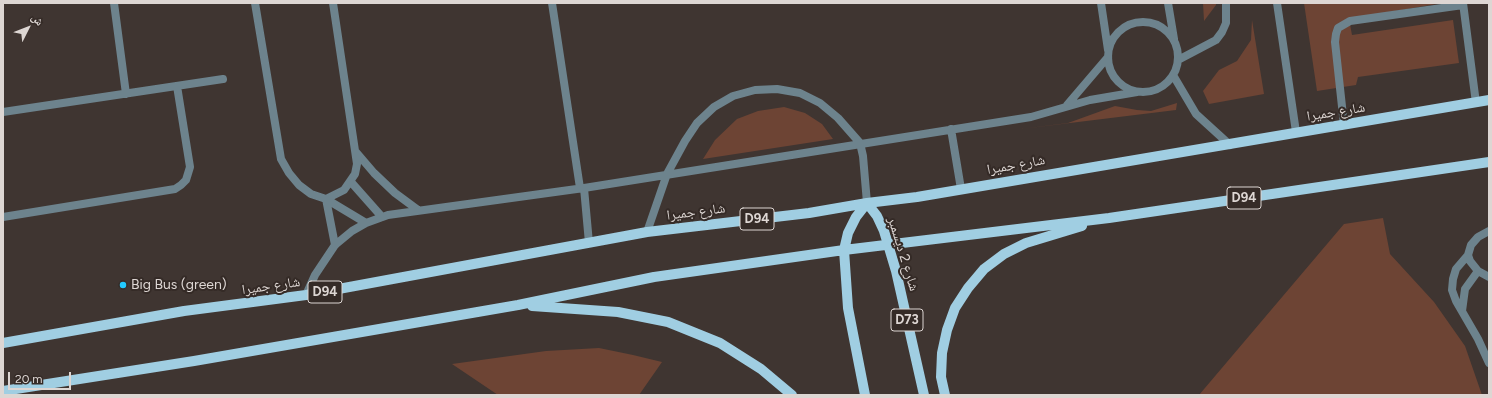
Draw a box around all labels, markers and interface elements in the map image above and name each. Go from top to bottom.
north arrow [8,8,48,48]
text: ش [29,11,46,28]
street label: شارع جميرا [1306,99,1366,125]
street label: شارع جميرا [986,152,1046,178]
road number: D94 [1227,187,1261,209]
street label: شارع جميرا [666,200,726,224]
road number: D94 [740,208,774,230]
street label: شارع 2 ديسمبر [884,215,922,293]
street label: شارع جميرا [241,274,301,298]
place label: Big Bus (green) [131,277,227,293]
marker: Big Bus (green) [118,280,128,290]
road number: D94 [308,281,342,303]
road number: D73 [891,309,923,331]
scale bar [10,364,73,390]
text: 20 m [15,372,43,386]

